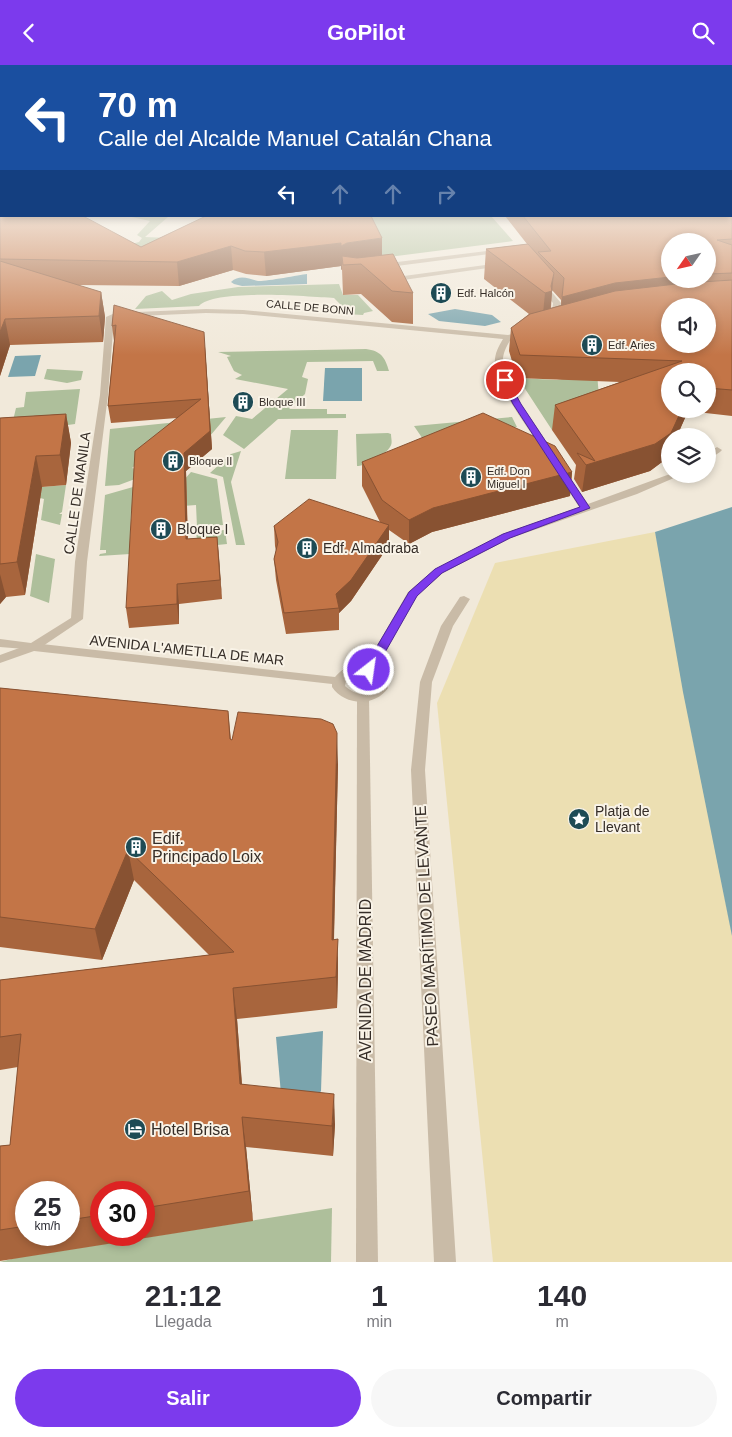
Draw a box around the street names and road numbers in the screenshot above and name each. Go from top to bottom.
street label: CALLE DE BONN [266,297,354,317]
street label: CALLE DE MANILA [60,430,94,555]
street label: AVENIDA L'AMETLLA DE MAR [89,632,285,668]
street label: PASEO MARÍTIMO DE LEVANTE [411,805,441,1047]
street label: AVENIDA DE MADRID [357,899,374,1061]

